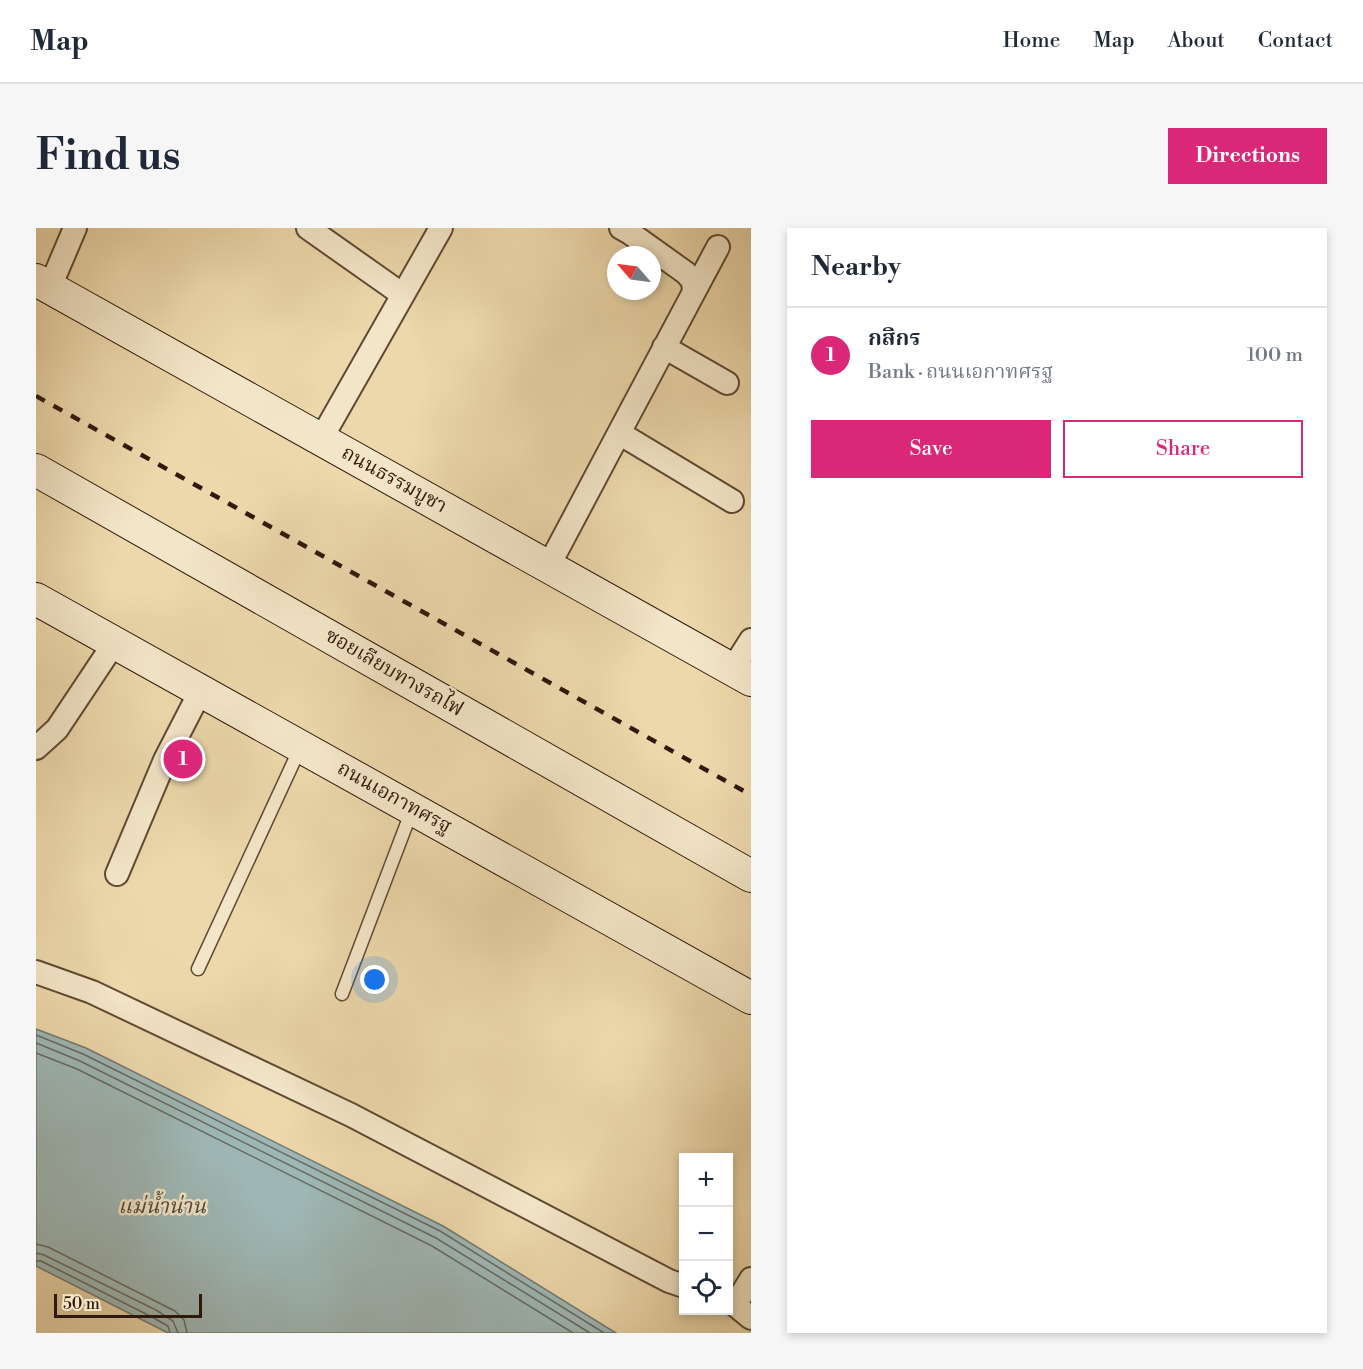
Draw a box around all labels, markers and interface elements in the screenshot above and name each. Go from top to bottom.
text: Map [30,24,89,59]
text: Home [1003,28,1060,54]
text: Map [1093,28,1135,54]
text: About [1168,28,1225,54]
text: Contact [1258,28,1333,54]
button: Directions [1168,128,1327,184]
text: Find us [36,130,180,183]
north arrow [607,246,661,300]
text: Nearby [811,251,901,283]
text: กสิกร [868,325,920,352]
text: 1 [826,343,835,368]
text: 100 m [1247,343,1303,368]
text: Bank · ถนนเอกาทศรฐ [868,360,1053,385]
button: Save [811,420,1051,478]
button: Share [1063,420,1303,478]
street label: ถนนธรรมบูชา [337,441,451,519]
street label: ซอยเลียบทางรถไฟ [321,622,468,723]
pin: 1 [164,736,202,782]
street label: ถนนเอกาทศรฐ [333,756,456,840]
your location [360,965,389,994]
map controls [679,1153,733,1315]
button: + [679,1153,733,1207]
water label: แม่น้ำน่าน [118,1190,206,1220]
button: − [679,1207,733,1261]
button: locate [679,1261,733,1315]
scale bar [54,1291,202,1318]
text: 50 m [63,1294,100,1314]

